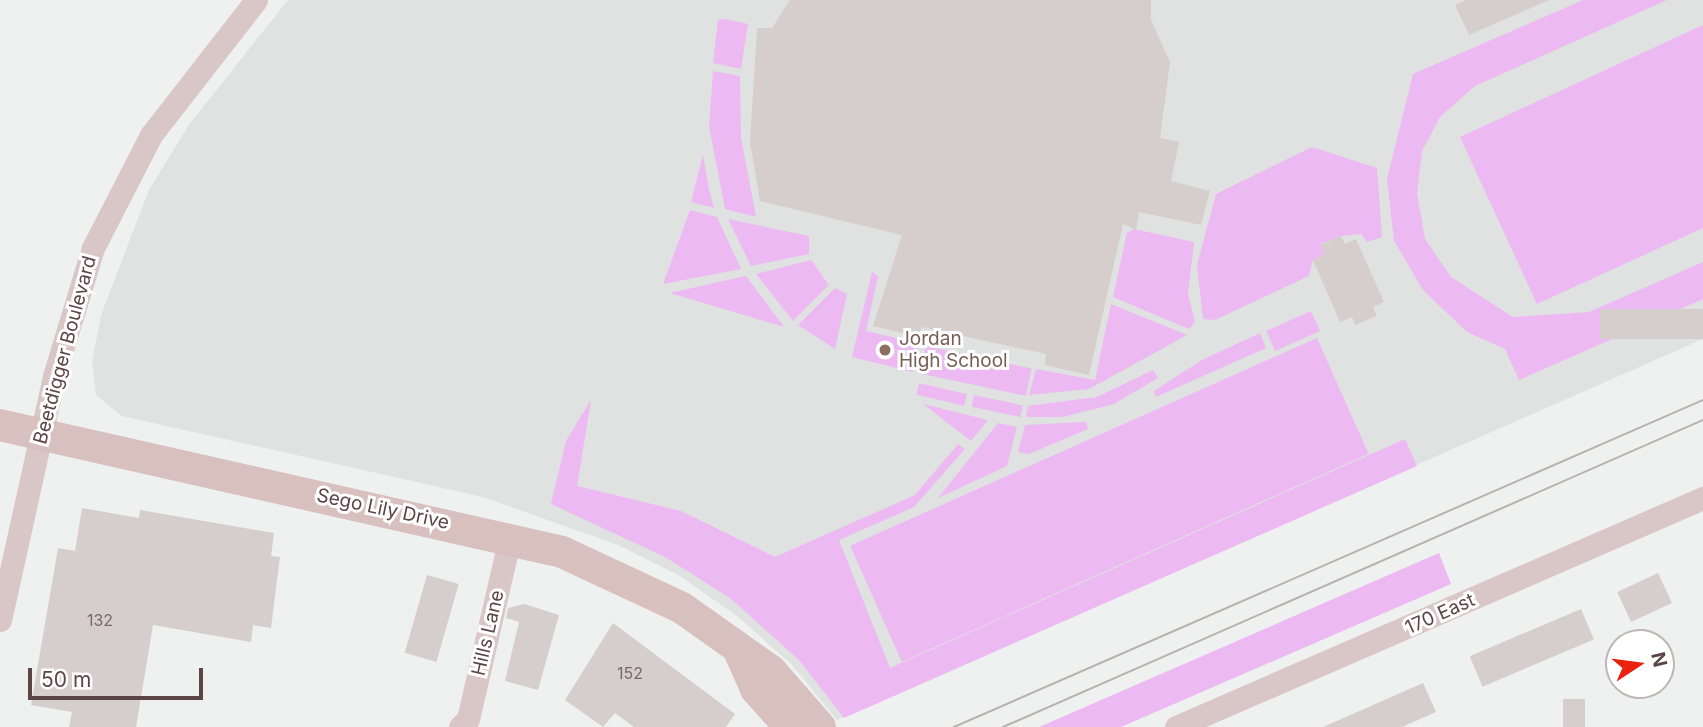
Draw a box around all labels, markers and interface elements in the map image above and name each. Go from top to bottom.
street label: Beetdigger Boulevard [29,253,101,447]
place label: Jordan High School [899,328,1008,372]
marker: Jordan High School [877,342,893,358]
street label: Sego Lily Drive [315,484,451,534]
street label: Hills Lane [467,588,509,678]
street label: 170 East [1402,589,1478,639]
house number: 132 [87,610,113,630]
north arrow [1605,629,1675,699]
text: N [1646,650,1672,669]
scale bar [32,654,206,698]
house number: 152 [617,663,643,683]
text: 50 m [41,667,91,692]

